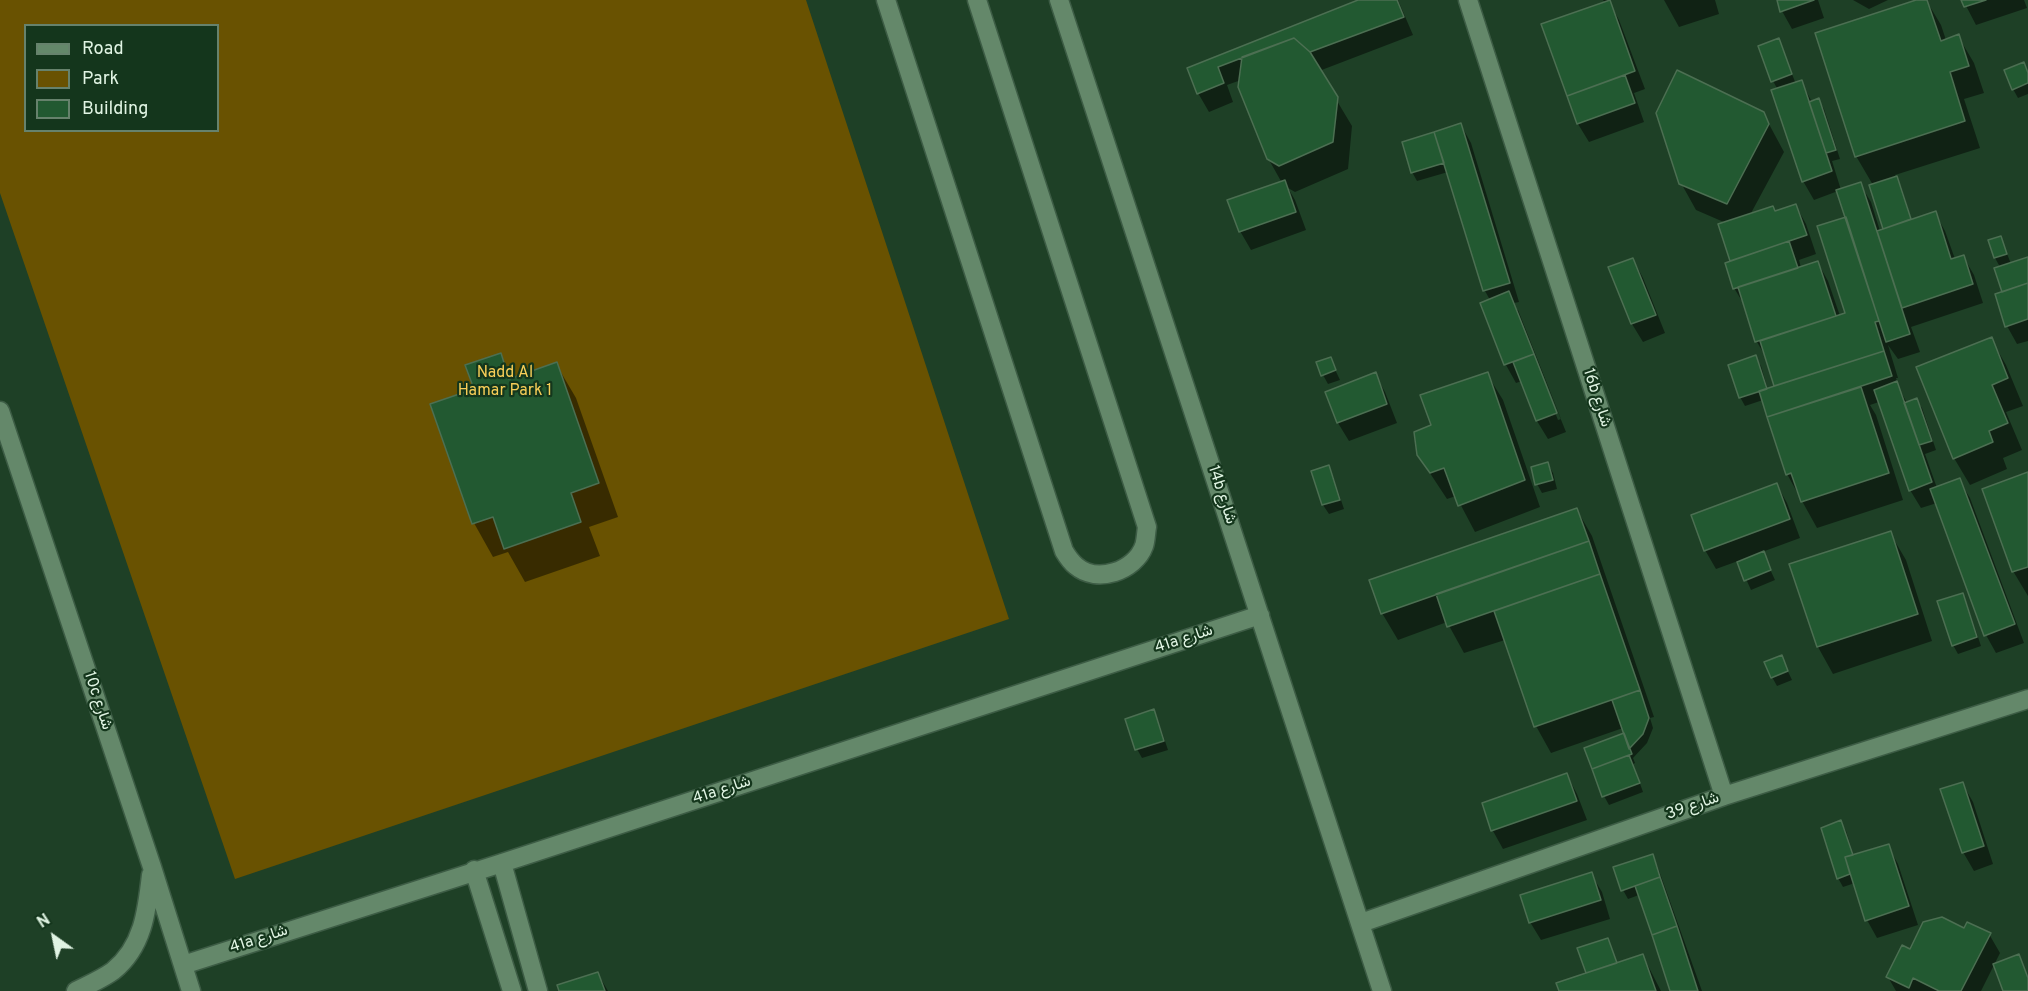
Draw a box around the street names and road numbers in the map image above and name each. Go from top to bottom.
street label: 16b شارع [1578,366,1614,430]
street label: 14b شارع [1203,463,1239,527]
street label: 41a شارع [1153,622,1215,658]
street label: 10c شارع [79,669,115,733]
street label: 41a شارع [691,773,753,809]
street label: شارع 39 [1664,789,1722,825]
street label: 41a شارع [228,922,290,958]

